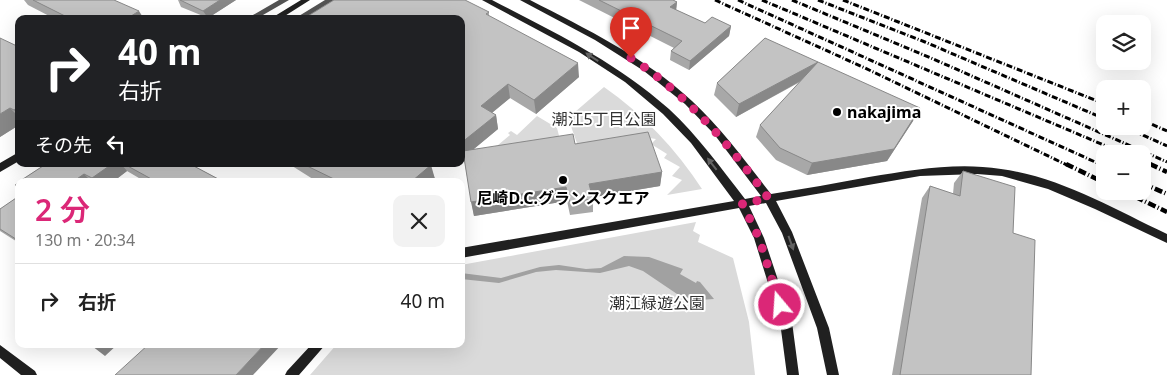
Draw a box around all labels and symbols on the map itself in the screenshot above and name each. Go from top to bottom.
pin [610,7,652,58]
one-way arrow [585,52,599,62]
place label: nakajima [847,101,921,123]
marker: nakajima [831,106,843,118]
park label: 潮江5丁目公園 [551,108,657,130]
one-way arrow [707,157,717,171]
marker: 尼崎D.C.グランスクエア [557,174,569,186]
place label: 尼崎D.C.グランスクエア [476,187,650,209]
one-way arrow [787,236,795,251]
position arrow [753,278,805,330]
park label: 潮江緑遊公園 [609,292,705,314]

